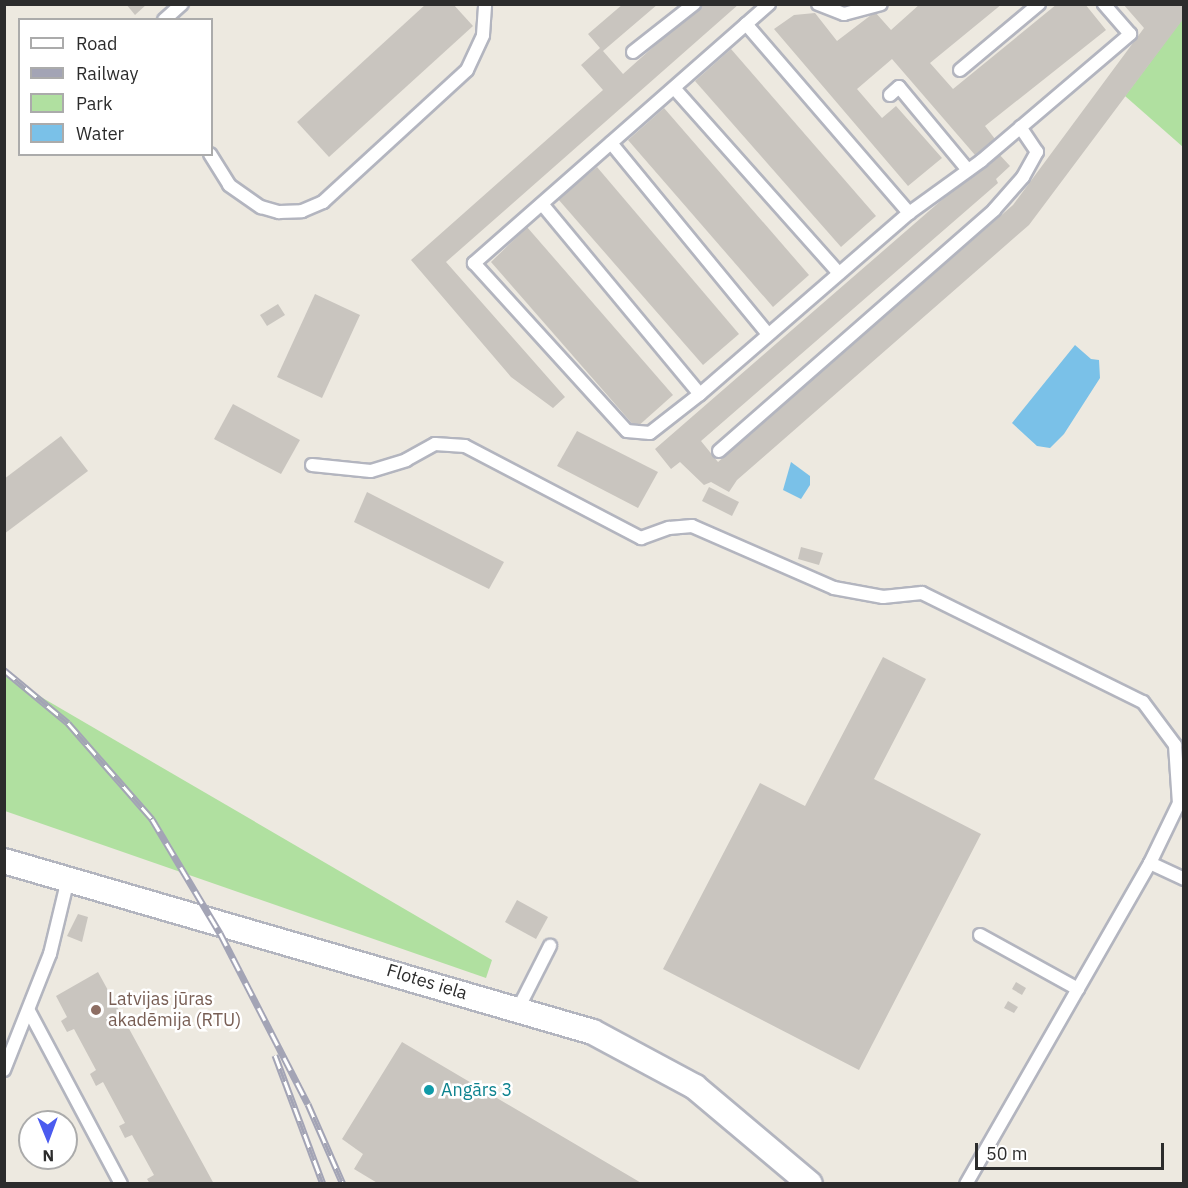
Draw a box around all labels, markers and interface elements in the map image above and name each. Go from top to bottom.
legend [18,18,213,156]
text: Road [76,32,117,55]
text: Railway [76,62,138,85]
text: Park [76,92,112,115]
text: Water [76,122,124,145]
street label: Flotes iela [384,960,470,1004]
place label: Latvijas jūras akadēmija (RTU) [108,989,241,1032]
marker: Latvijas jūras akadēmija (RTU) [89,1003,103,1017]
place label: Angārs 3 [441,1079,512,1101]
marker: Angārs 3 [422,1083,436,1097]
north arrow [18,1110,78,1170]
scale bar [978,1131,1167,1169]
text: 50 m [986,1142,1028,1165]
text: N [42,1146,54,1166]

